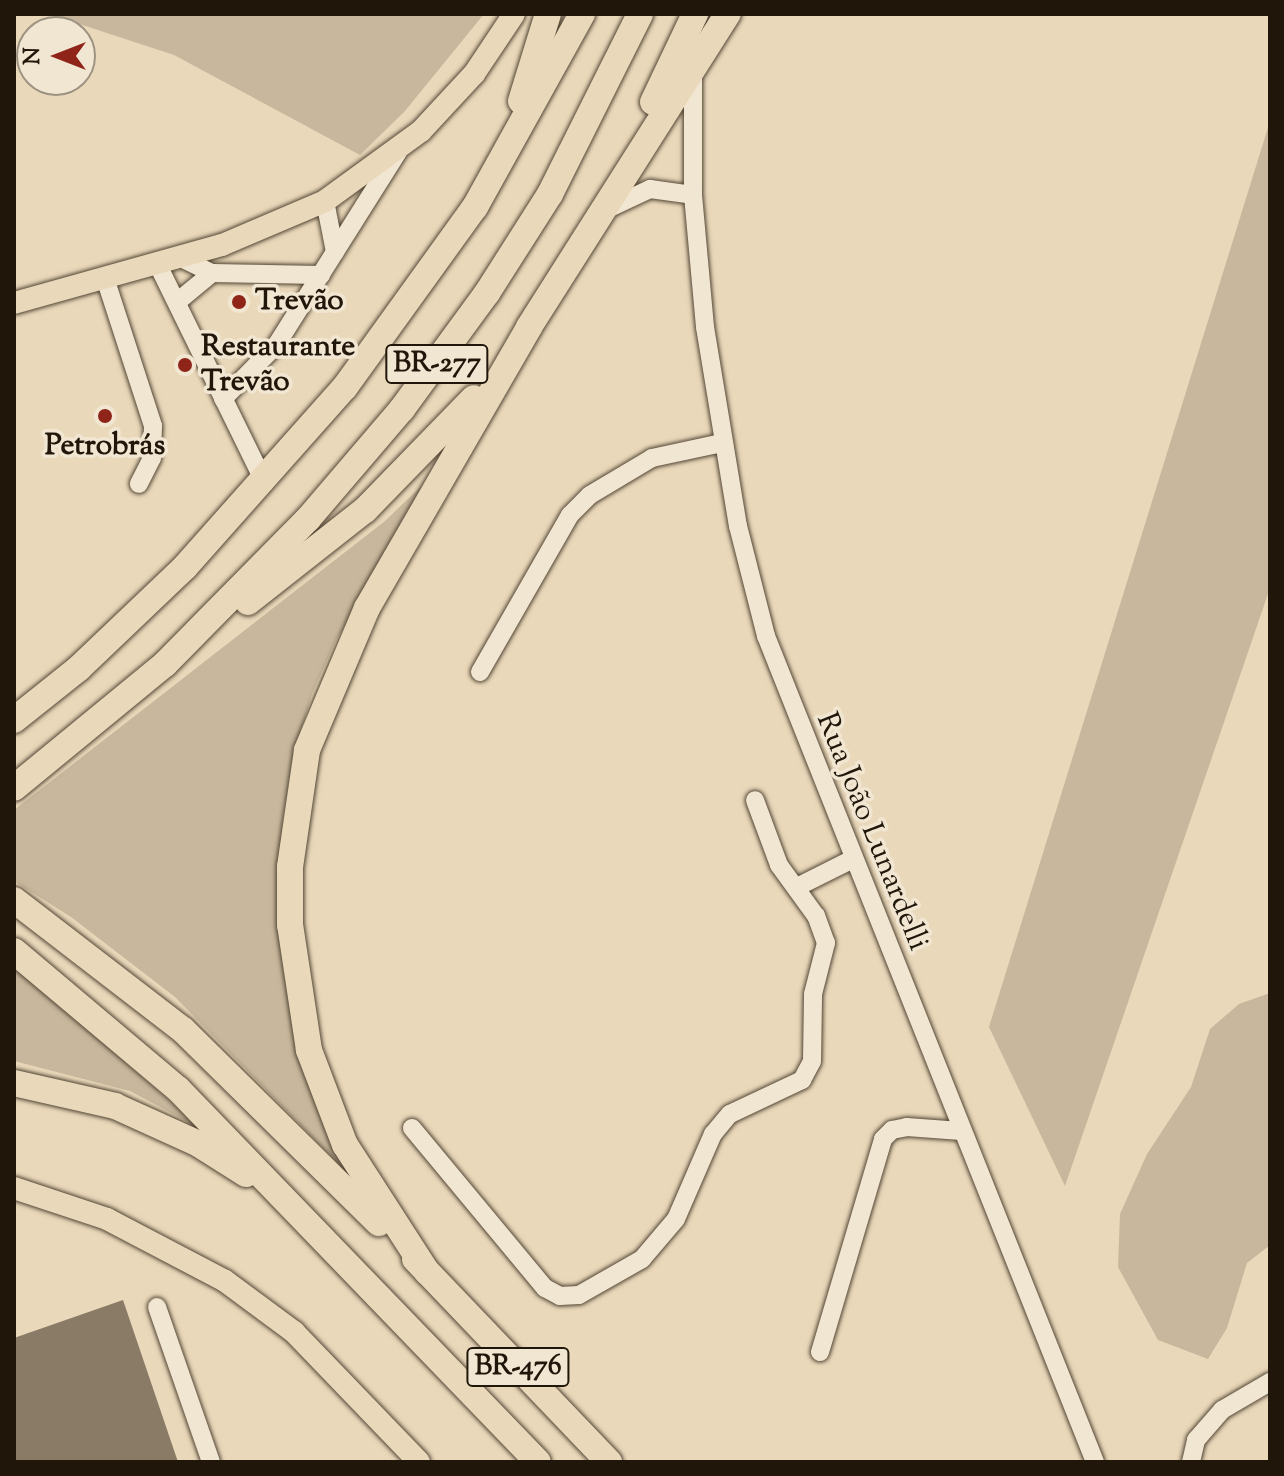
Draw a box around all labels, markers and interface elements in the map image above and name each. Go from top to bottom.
north arrow [16,16,96,96]
text: N [18,47,50,65]
place label: Trevão [255,284,344,320]
marker: Trevão [230,293,248,311]
place label: Restaurante Trevão [201,330,355,400]
road number: BR-277 [385,340,489,388]
marker: Restaurante Trevão [176,356,194,374]
marker: Petrobrás [96,407,114,425]
place label: Petrobrás [45,429,165,465]
street label: Rua João Lunardelli [807,708,935,956]
road number: BR-476 [466,1343,570,1391]

